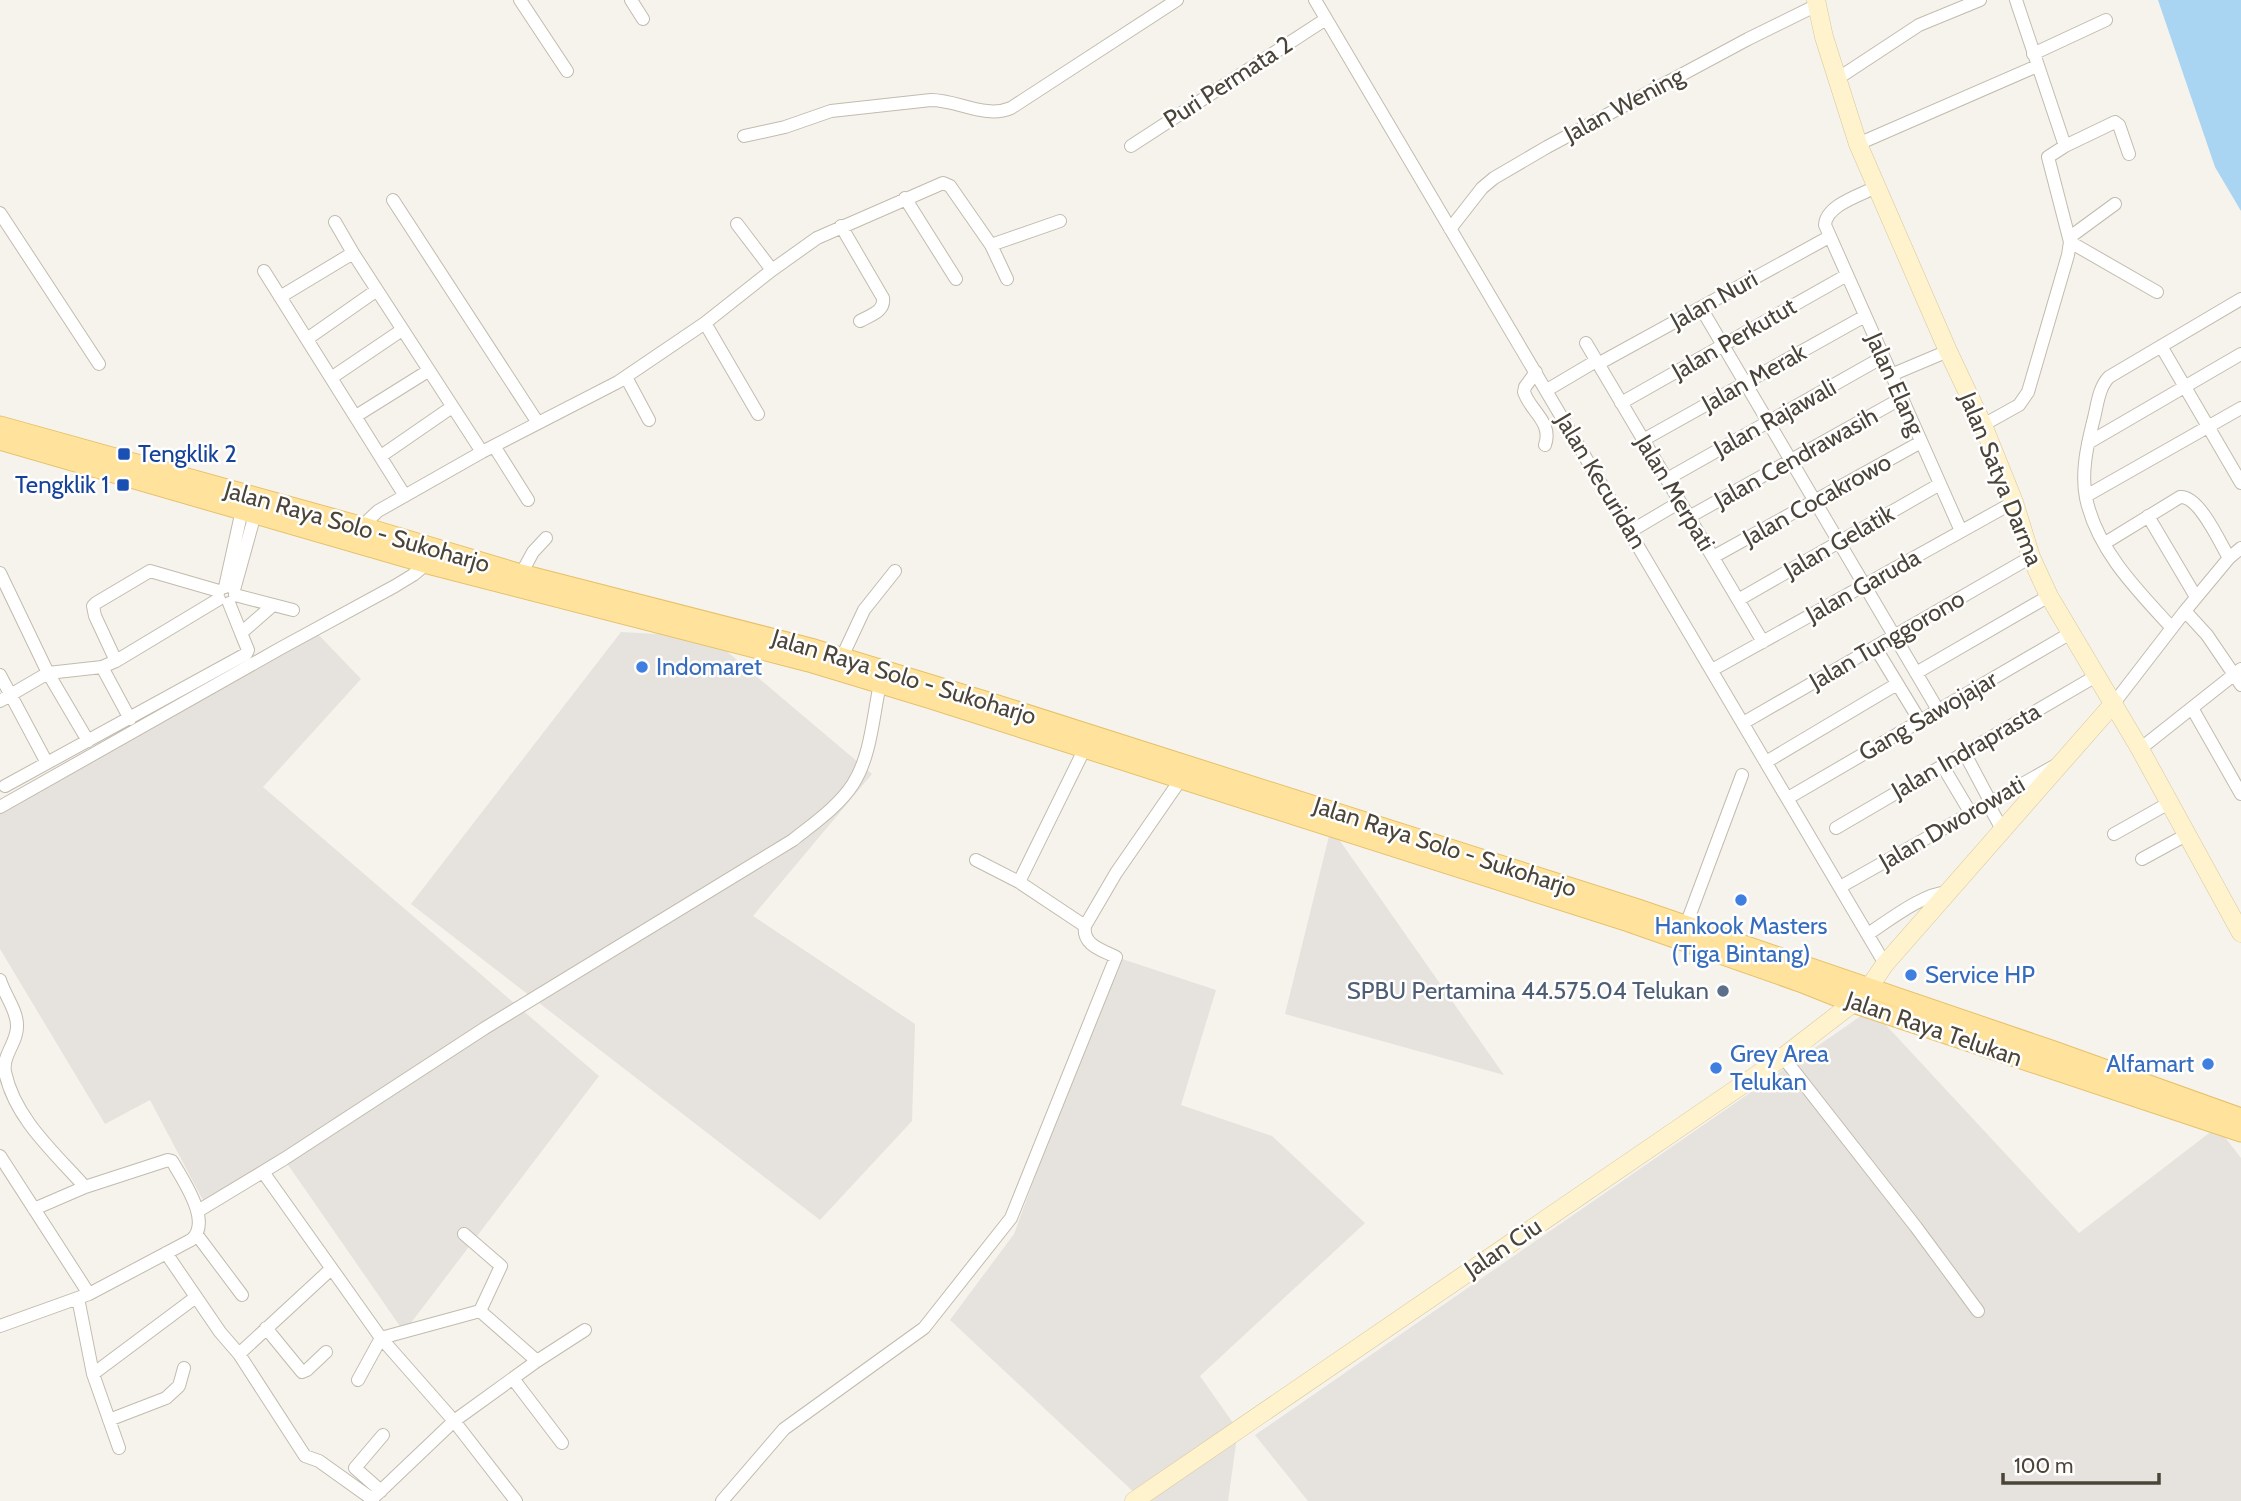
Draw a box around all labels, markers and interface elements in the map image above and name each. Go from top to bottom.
street label: Puri Permata 2 [1158,29,1297,134]
street label: Jalan Wening [1558,60,1689,149]
street label: Jalan Nuri [1664,264,1762,336]
street label: Jalan Perkutut [1666,291,1801,386]
street label: Jalan Elang [1860,327,1931,441]
street label: Jalan Merak [1696,337,1811,419]
street label: Jalan Rajawali [1708,372,1841,463]
street label: Jalan Satya Darma [1953,387,2050,570]
street label: Jalan Cendrawasih [1708,401,1883,515]
street label: Jalan Kecuridan [1549,407,1653,554]
street label: Jalan Merpati [1629,429,1721,556]
place label: Tengklik 2 [138,439,237,468]
marker: Tengklik 2 [116,446,132,462]
street label: Jalan Cocakrowo [1737,447,1896,553]
place label: Tengklik 1 [15,470,109,499]
street label: Jalan Raya Solo - Sukoharjo [220,474,493,578]
marker: Tengklik 1 [115,477,131,493]
street label: Jalan Gelatik [1778,498,1899,585]
street label: Jalan Garuda [1800,542,1925,629]
street label: Jalan Tunggorono [1803,583,1969,696]
street label: Jalan Raya Solo - Sukoharjo [768,622,1040,731]
place label: Indomaret [656,652,762,681]
marker: Indomaret [634,659,650,675]
street label: Gang Sawojajar [1853,664,2002,767]
street label: Jalan Indraprasta [1885,696,2046,805]
street label: Jalan Dworowati [1873,769,2030,876]
street label: Jalan Raya Solo - Sukoharjo [1309,790,1580,903]
marker: Hankook Masters (Tiga Bintang) [1733,892,1749,908]
place label: Hankook Masters (Tiga Bintang) [1654,911,1828,968]
place label: Service HP [1925,960,2035,989]
marker: Service HP [1903,967,1919,983]
place label: SPBU Pertamina 44.575.04 Telukan [1347,976,1709,1005]
marker: SPBU Pertamina 44.575.04 Telukan [1715,983,1731,999]
street label: Jalan Raya Telukan [1841,984,2026,1072]
place label: Grey Area Telukan [1730,1039,1829,1096]
place label: Alfamart [2106,1049,2194,1078]
marker: Alfamart [2200,1056,2216,1072]
marker: Grey Area Telukan [1708,1060,1724,1076]
street label: Jalan Ciu [1458,1211,1547,1284]
scale bar [2003,1442,2159,1486]
text: 100 m [2014,1453,2073,1478]

